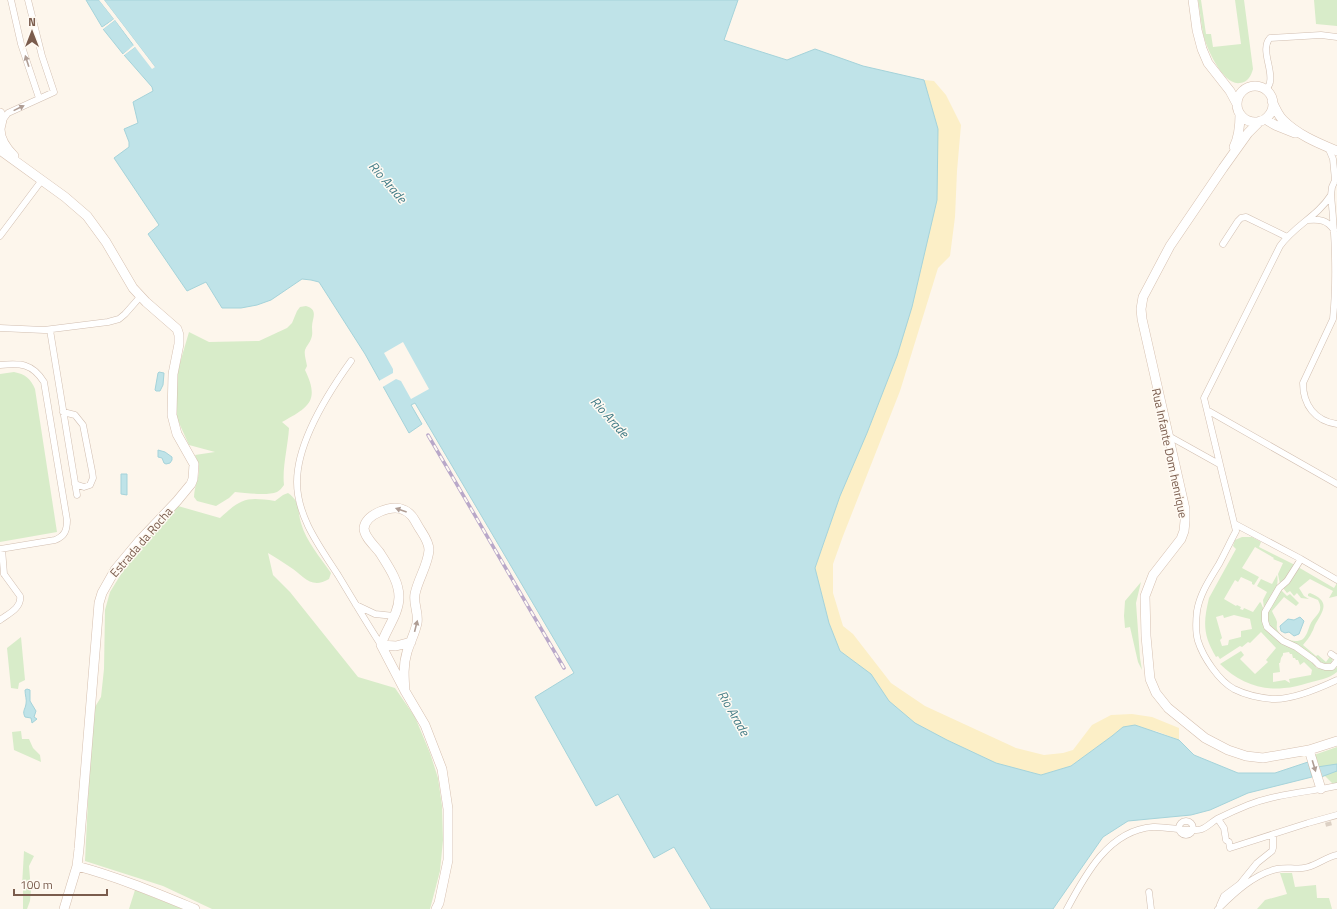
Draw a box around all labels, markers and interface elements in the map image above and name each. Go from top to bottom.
north arrow [12,12,52,52]
text: N [28,14,36,30]
one-way arrow [24,54,30,66]
one-way arrow [13,105,25,111]
water label: Rio Arade [364,157,412,208]
street label: Rua Infante Dom henrique [1147,386,1193,520]
water label: Rio Arade [586,392,635,443]
street label: Estrada da Rocha [105,503,177,581]
one-way arrow [395,507,407,513]
one-way arrow [413,620,419,632]
water label: Rio Arade [713,687,756,740]
one-way arrow [1311,760,1317,772]
scale bar [14,871,107,897]
text: 100 m [20,875,53,894]

